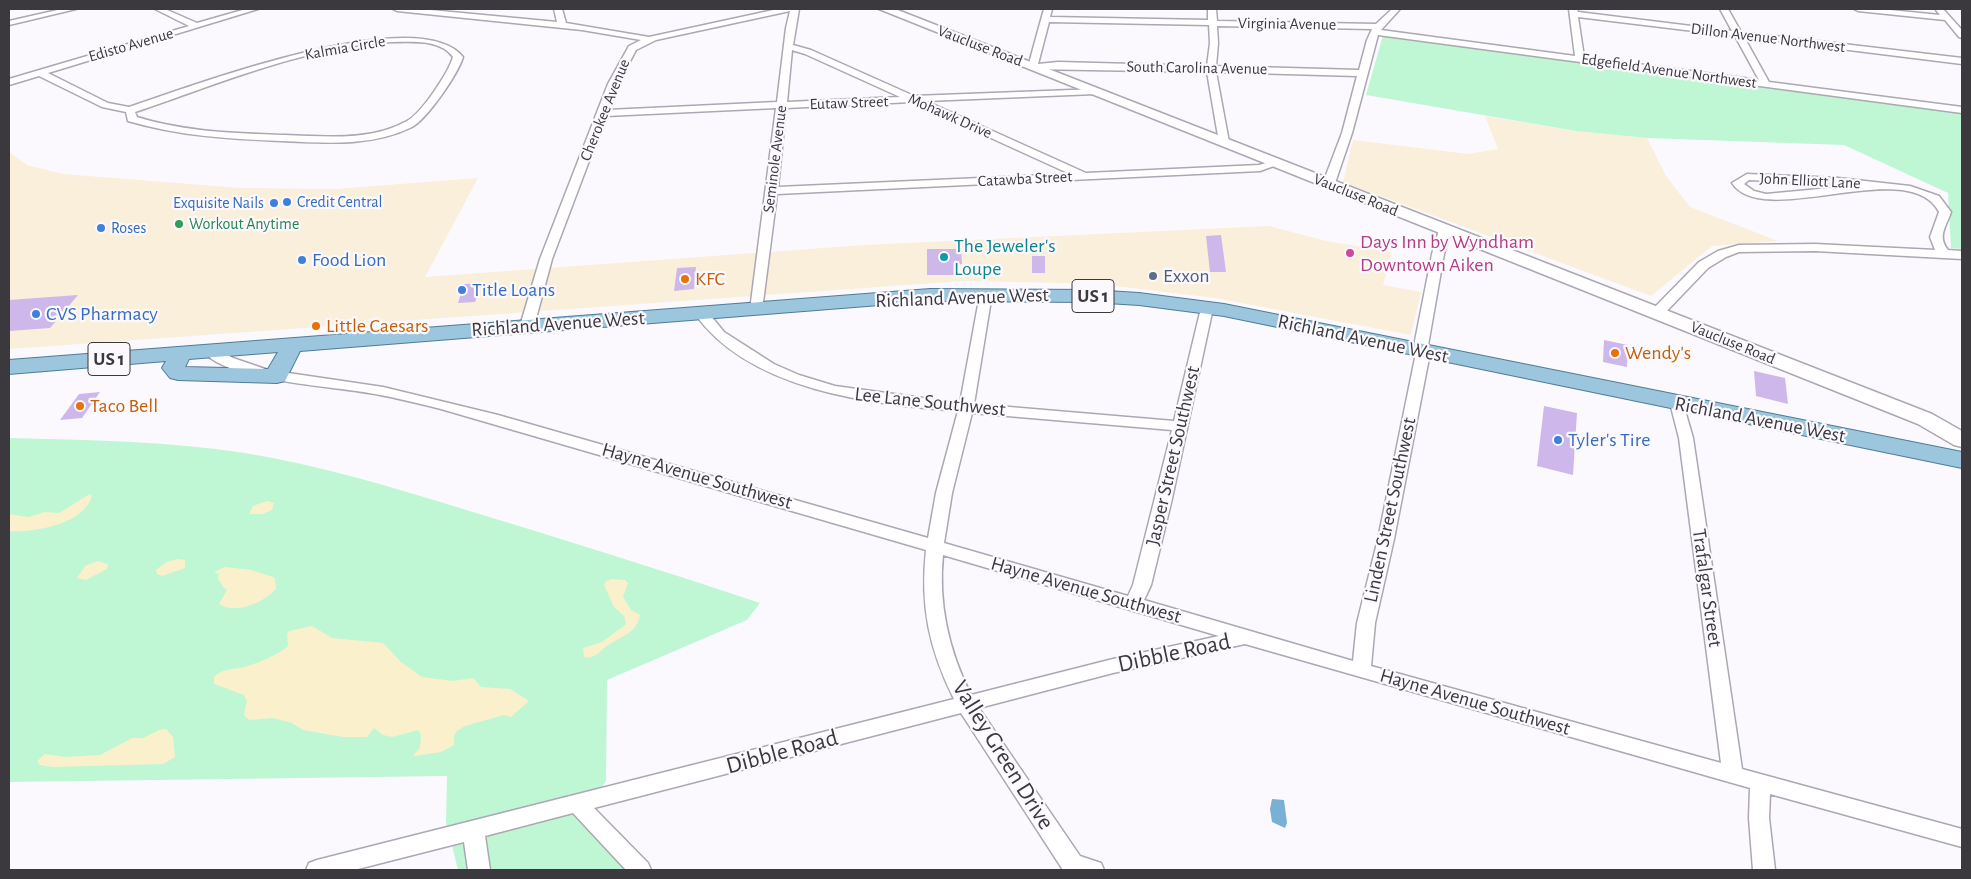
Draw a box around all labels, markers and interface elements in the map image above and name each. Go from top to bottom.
street label: Virginia Avenue [1238,14,1336,34]
street label: Dillon Avenue Northwest [1690,19,1846,57]
street label: Vaucluse Road [935,21,1025,71]
street label: Edisto Avenue [86,24,176,66]
street label: Kalmia Circle [303,31,387,65]
street label: Edgefield Avenue Northwest [1580,49,1758,93]
street label: Cherokee Avenue [576,56,634,164]
street label: South Carolina Avenue [1127,57,1267,79]
street label: Mohawk Drive [905,89,995,143]
street label: Eutaw Street [809,92,889,114]
street label: Seminole Avenue [759,104,791,214]
street label: Catawba Street [977,167,1073,191]
street label: Vaucluse Road [1311,169,1401,221]
street label: John Elliott Lane [1759,169,1861,193]
place label: Credit Central [297,192,383,212]
place label: Exquisite Nails [173,193,264,213]
marker: Credit Central [281,196,293,208]
marker: Exquisite Nails [268,197,280,209]
place label: Workout Anytime [189,214,299,234]
place label: Roses [111,218,146,238]
marker: Workout Anytime [173,218,185,230]
marker: Roses [95,222,107,234]
place label: Days Inn by Wyndham Downtown Aiken [1360,230,1534,277]
place label: The Jeweler's Loupe [954,234,1056,281]
marker: Days Inn by Wyndham Downtown Aiken [1344,247,1356,259]
place label: Food Lion [312,248,386,272]
marker: The Jeweler's Loupe [938,251,950,263]
marker: Food Lion [296,254,308,266]
place label: Exxon [1163,264,1210,288]
place label: KFC [695,267,725,291]
marker: Exxon [1147,270,1159,282]
marker: KFC [679,273,691,285]
place label: Title Loans [472,278,555,302]
road number: US 1 [1072,280,1114,312]
street label: Richland Avenue West [875,283,1049,313]
marker: Title Loans [456,284,468,296]
place label: CVS Pharmacy [46,302,158,326]
street label: Richland Avenue West [471,306,645,342]
marker: CVS Pharmacy [30,308,42,320]
street label: Richland Avenue West [1276,309,1450,369]
place label: Little Caesars [326,314,429,338]
street label: Vaucluse Road [1688,317,1778,369]
marker: Little Caesars [310,320,322,332]
place label: Wendy's [1625,341,1691,365]
road number: US 1 [88,342,130,376]
marker: Wendy's [1609,347,1621,359]
street label: Jasper Street Southwest [1141,364,1205,548]
street label: Lee Lane Southwest [853,382,1007,422]
street label: Richland Avenue West [1673,392,1847,448]
place label: Taco Bell [90,394,158,418]
marker: Taco Bell [74,400,86,412]
street label: Linden Street Southwest [1359,415,1421,605]
place label: Tyler's Tire [1568,428,1650,452]
marker: Tyler's Tire [1552,434,1564,446]
street label: Hayne Avenue Southwest [599,437,795,515]
street label: Trafalgar Street [1687,527,1727,649]
street label: Hayne Avenue Southwest [988,551,1184,629]
street label: Dibble Road [1115,627,1233,679]
street label: Hayne Avenue Southwest [1377,663,1573,741]
street label: Valley Green Drive [946,675,1060,835]
street label: Dibble Road [723,723,841,781]

